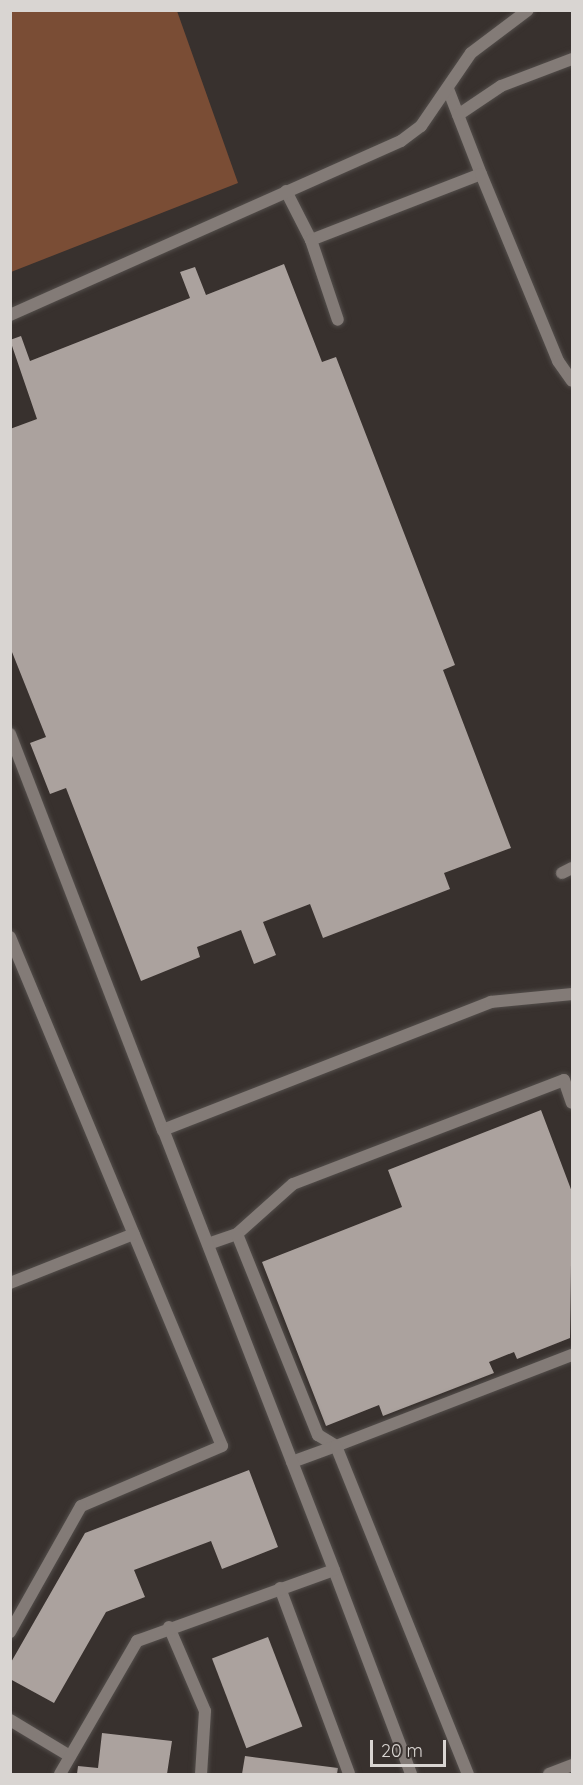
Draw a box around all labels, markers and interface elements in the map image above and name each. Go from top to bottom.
scale bar [373,1728,450,1766]
text: 20 m [381,1739,423,1762]

